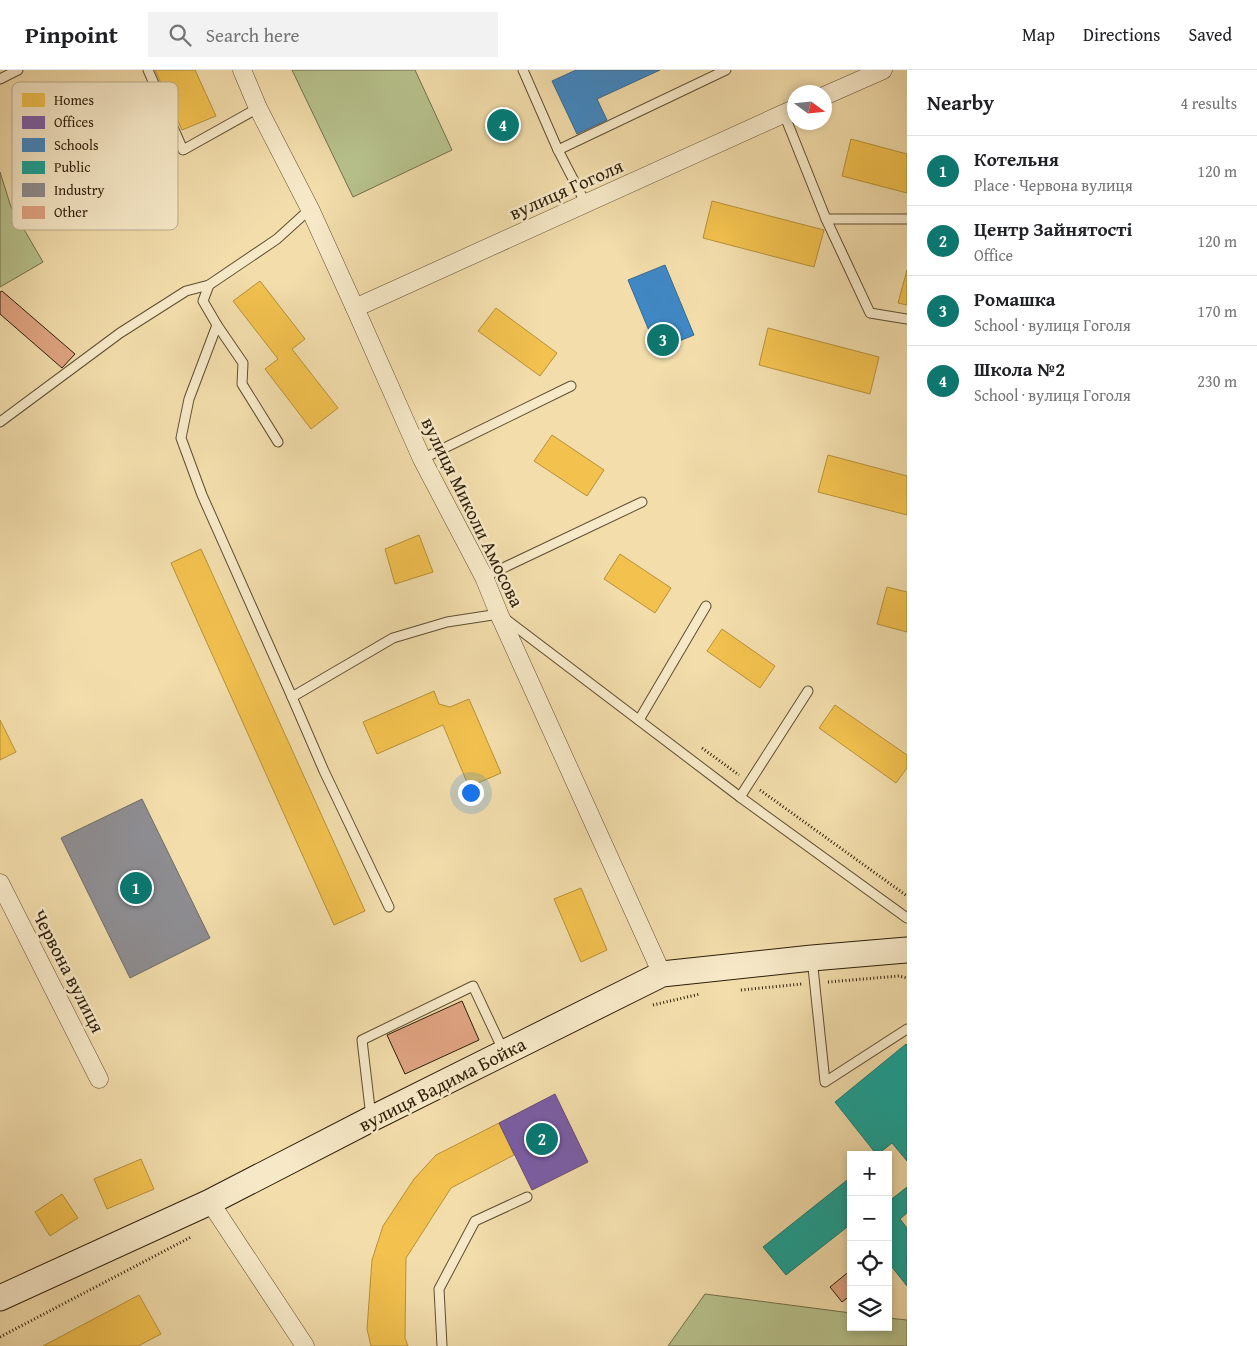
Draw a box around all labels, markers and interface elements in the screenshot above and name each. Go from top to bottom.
search box [148,12,498,57]
text: Pinpoint [25,17,118,52]
icon: search [166,21,194,49]
text: Search here [206,21,299,49]
text: Map [1022,21,1055,48]
text: Directions [1083,21,1160,48]
text: Saved [1188,21,1232,48]
legend [12,82,178,230]
north arrow [787,85,832,130]
text: Nearby [927,87,994,118]
text: Homes [54,90,94,110]
text: 4 results [1180,91,1237,115]
pin: 4 [487,106,519,144]
text: Offices [54,112,94,132]
text: Schools [54,135,98,155]
text: Котельня [974,145,1059,173]
street label: вулиця Гоголя [505,151,628,227]
text: Public [54,157,90,177]
text: 1 [939,159,947,183]
text: 120 m [1197,159,1237,183]
text: Place · Червона вулиця [974,173,1133,197]
text: Industry [54,180,104,200]
text: Other [54,202,88,222]
text: Центр Зайнятості [974,215,1132,243]
text: 2 [939,229,947,253]
text: 120 m [1197,229,1237,253]
text: Office [974,243,1013,267]
text: Ромашка [974,285,1055,313]
text: 3 [939,299,947,323]
text: 170 m [1197,299,1237,323]
text: School · вулиця Гоголя [974,313,1131,337]
pin: 3 [647,321,679,359]
text: Школа №2 [974,355,1065,383]
text: 4 [939,369,947,393]
text: 230 m [1197,369,1237,393]
text: School · вулиця Гоголя [974,383,1131,407]
street label: вулиця Миколи Амосова [415,412,531,612]
your location [458,780,484,806]
pin: 1 [120,869,152,907]
street label: Червона вулиця [26,904,112,1038]
street label: вулиця Вадима Бойка [354,1030,530,1138]
pin: 2 [526,1120,558,1158]
map controls [847,1151,892,1331]
button: + [847,1151,892,1196]
button: − [847,1196,892,1241]
button: locate [847,1241,892,1286]
button: layers [847,1286,892,1331]

